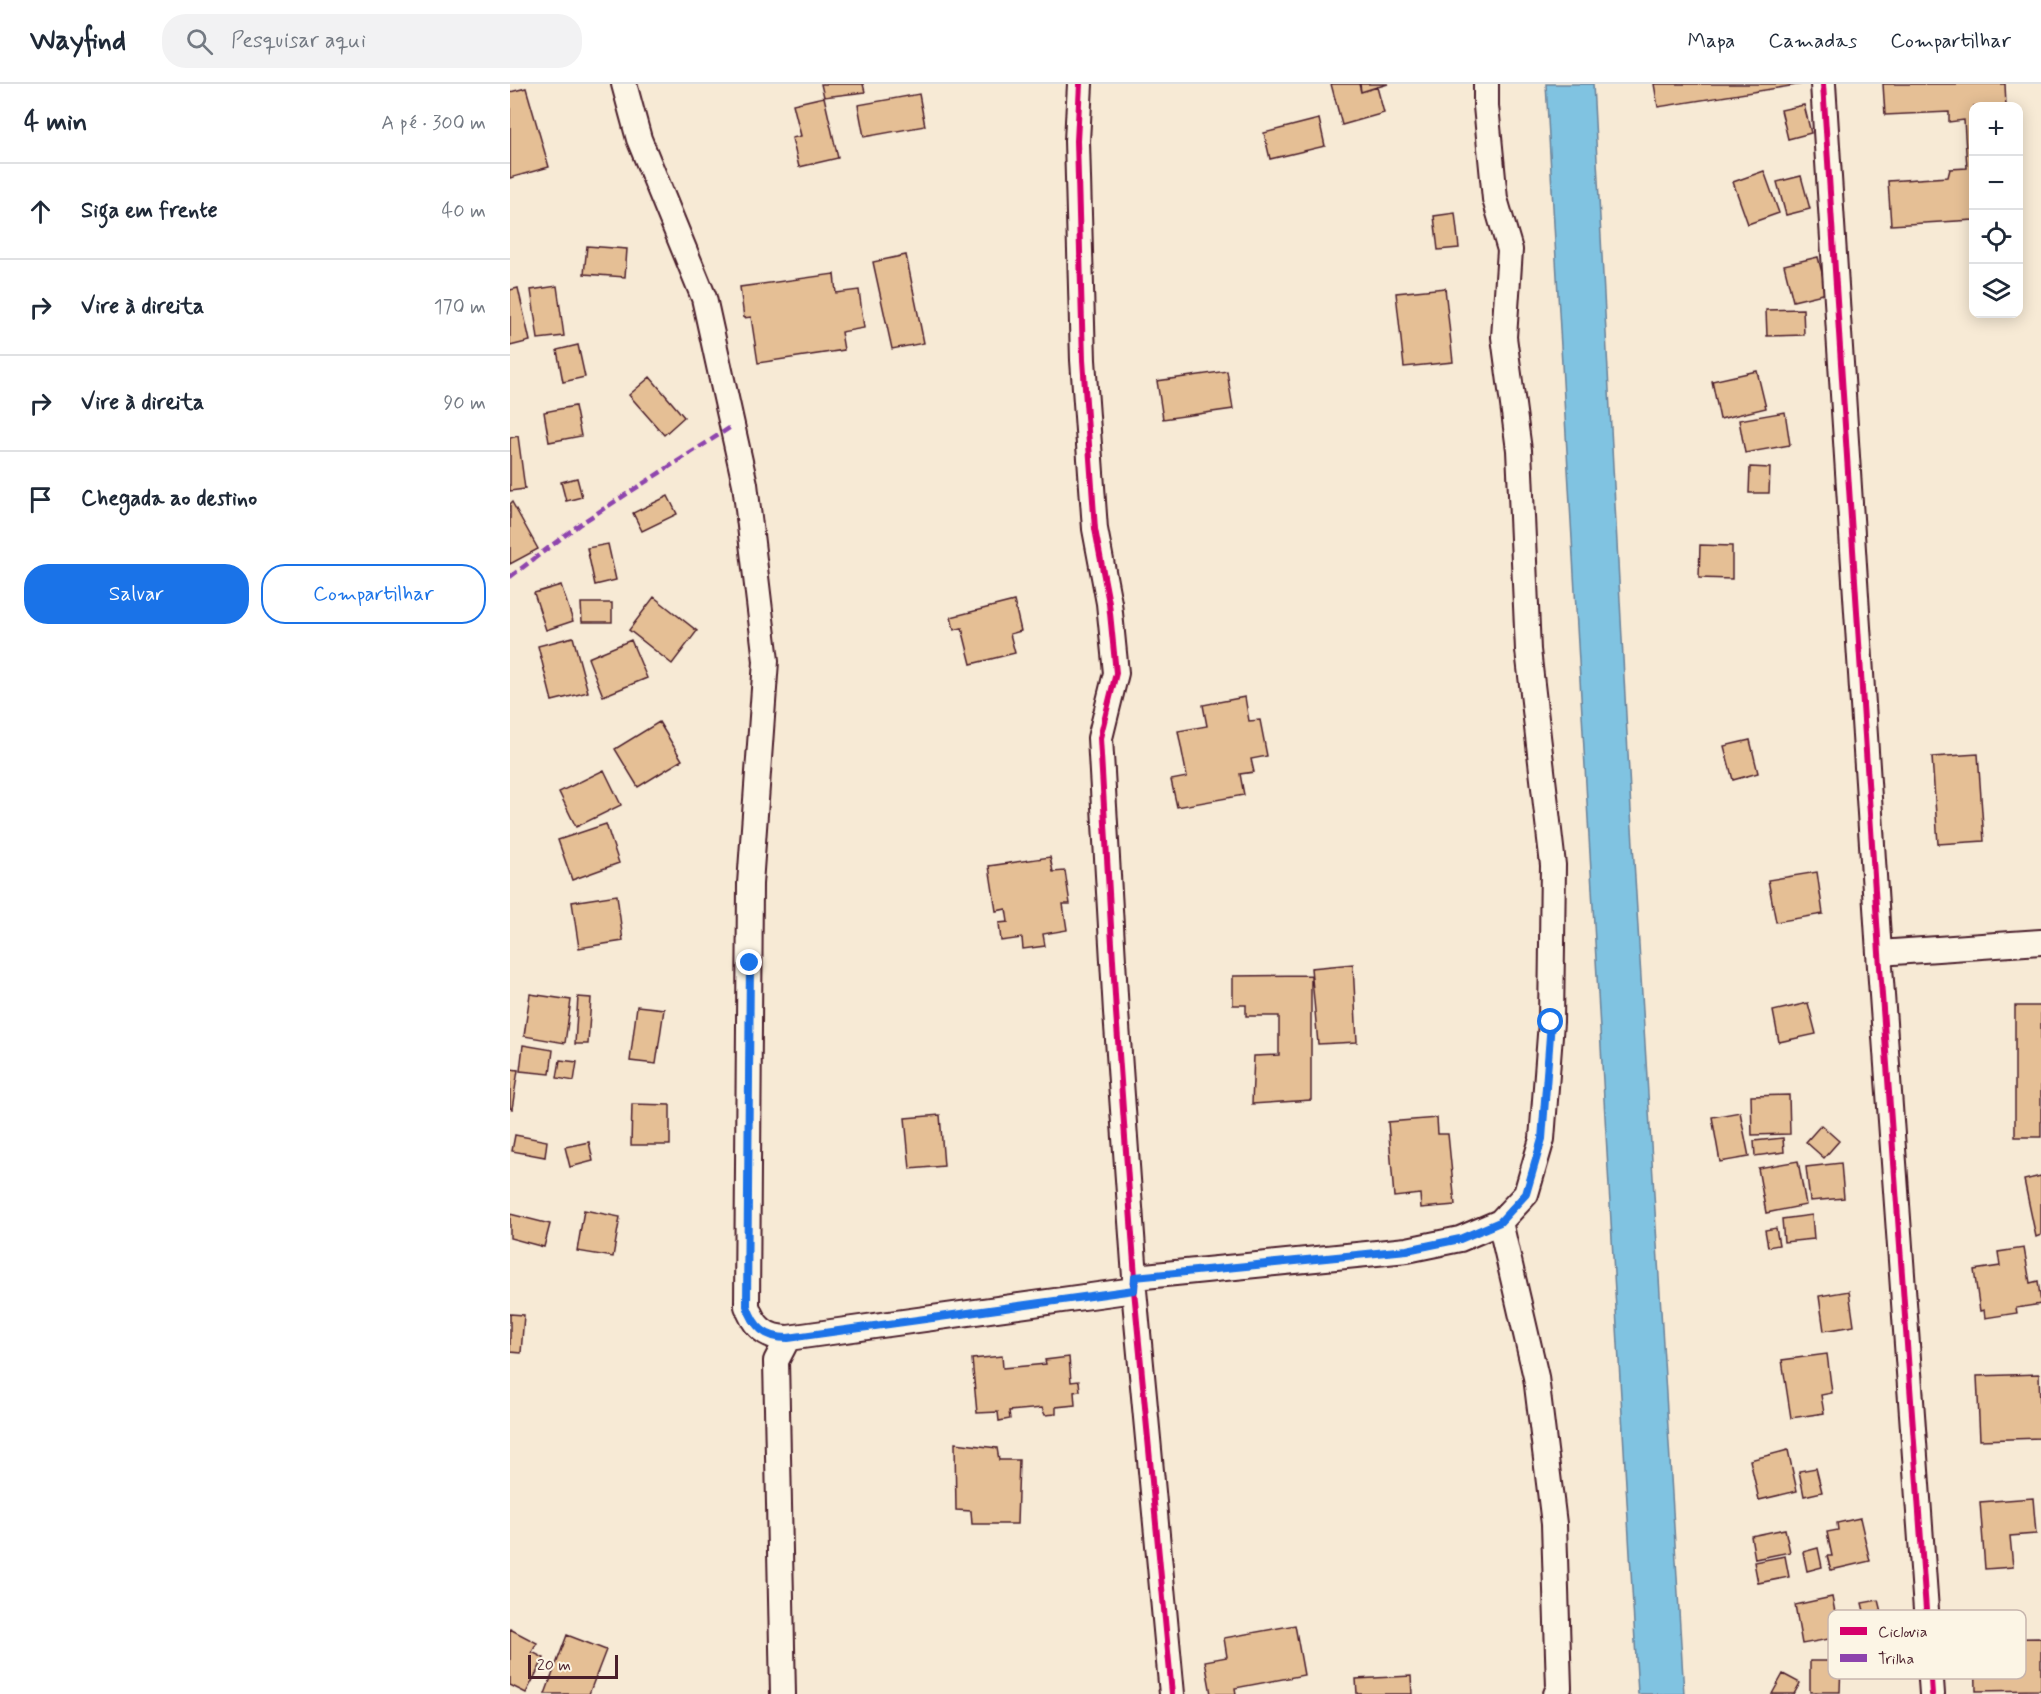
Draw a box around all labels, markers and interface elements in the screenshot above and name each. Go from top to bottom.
search box [162,14,582,68]
text: Wayfind [30,23,126,60]
icon: search [183,25,216,58]
text: Pesquisar aqui [231,27,366,55]
text: Mapa [1687,27,1735,55]
text: Camadas [1768,27,1857,55]
text: Compartilhar [1890,27,2011,55]
map controls [1969,102,2023,318]
button: + [1969,102,2023,156]
text: 4 min [24,106,87,140]
text: A pé · 300 m [381,110,486,137]
button: − [1969,156,2023,210]
icon: ahead [24,195,57,228]
text: Siga em frente [81,197,218,225]
text: 40 m [442,198,486,225]
button: locate [1969,210,2023,264]
button: layers [1969,264,2023,318]
icon: right [24,291,57,324]
text: Vire à direita [81,293,204,321]
text: 170 m [434,294,486,321]
icon: right [24,387,57,420]
text: Vire à direita [81,389,204,417]
text: 90 m [443,390,486,417]
icon: arrive [24,483,57,516]
text: Chegada ao destino [81,485,257,513]
button: Salvar [24,564,249,624]
button: Compartilhar [261,564,486,624]
route end [736,949,762,975]
route start [1537,1008,1563,1034]
legend [1828,1610,2026,1679]
text: Ciclovia [1878,1622,1928,1643]
text: Trilha [1878,1649,1915,1670]
scale bar [528,1652,618,1680]
text: 20 m [537,1655,571,1676]

